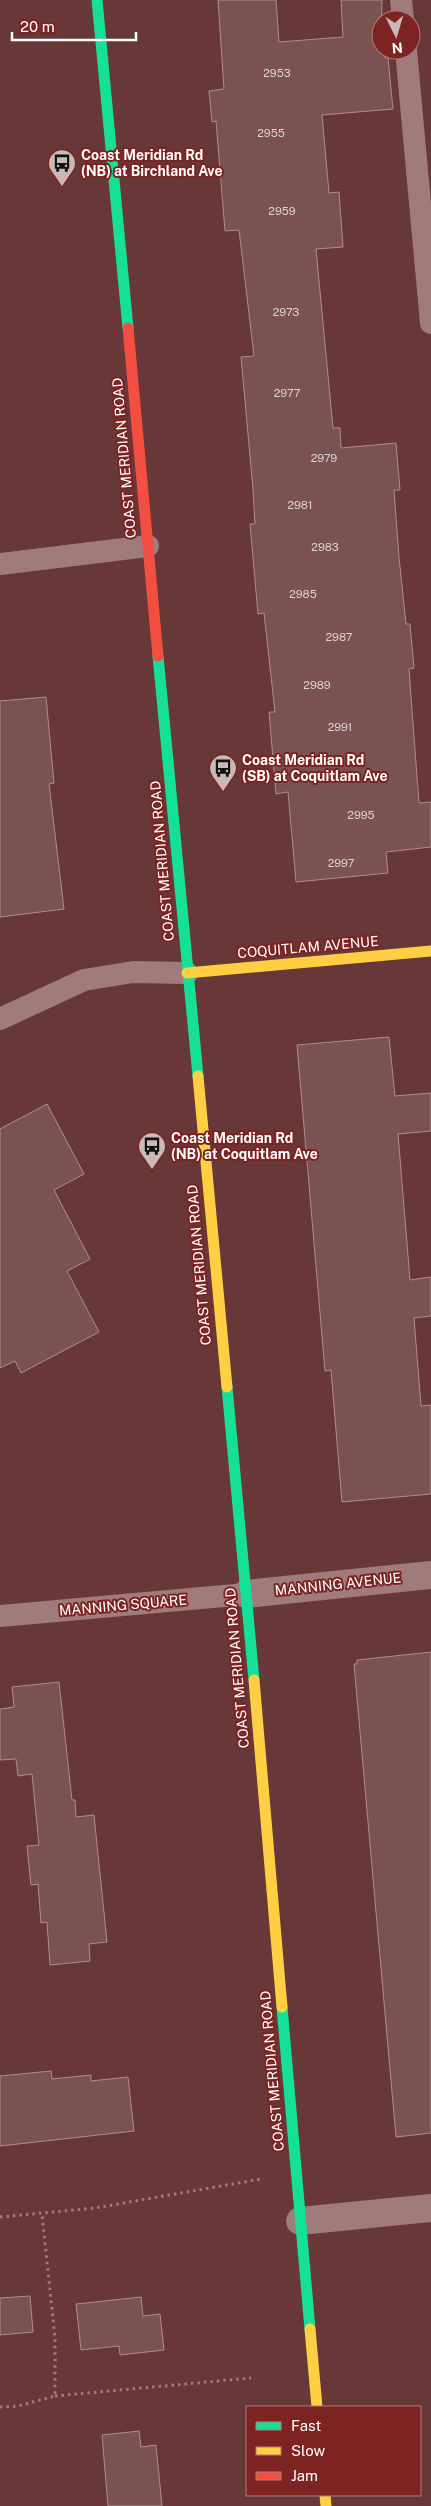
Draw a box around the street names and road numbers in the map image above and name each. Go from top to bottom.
street label: COAST MERIDIAN ROAD [109,377,139,539]
street label: COAST MERIDIAN ROAD [147,780,177,942]
street label: COQUITLAM AVENUE [237,933,379,961]
street label: COAST MERIDIAN ROAD [184,1184,214,1346]
street label: MANNING AVENUE [274,1569,402,1599]
street label: COAST MERIDIAN ROAD [222,1587,252,1749]
street label: MANNING SQUARE [58,1591,188,1619]
street label: COAST MERIDIAN ROAD [257,1990,287,2152]

